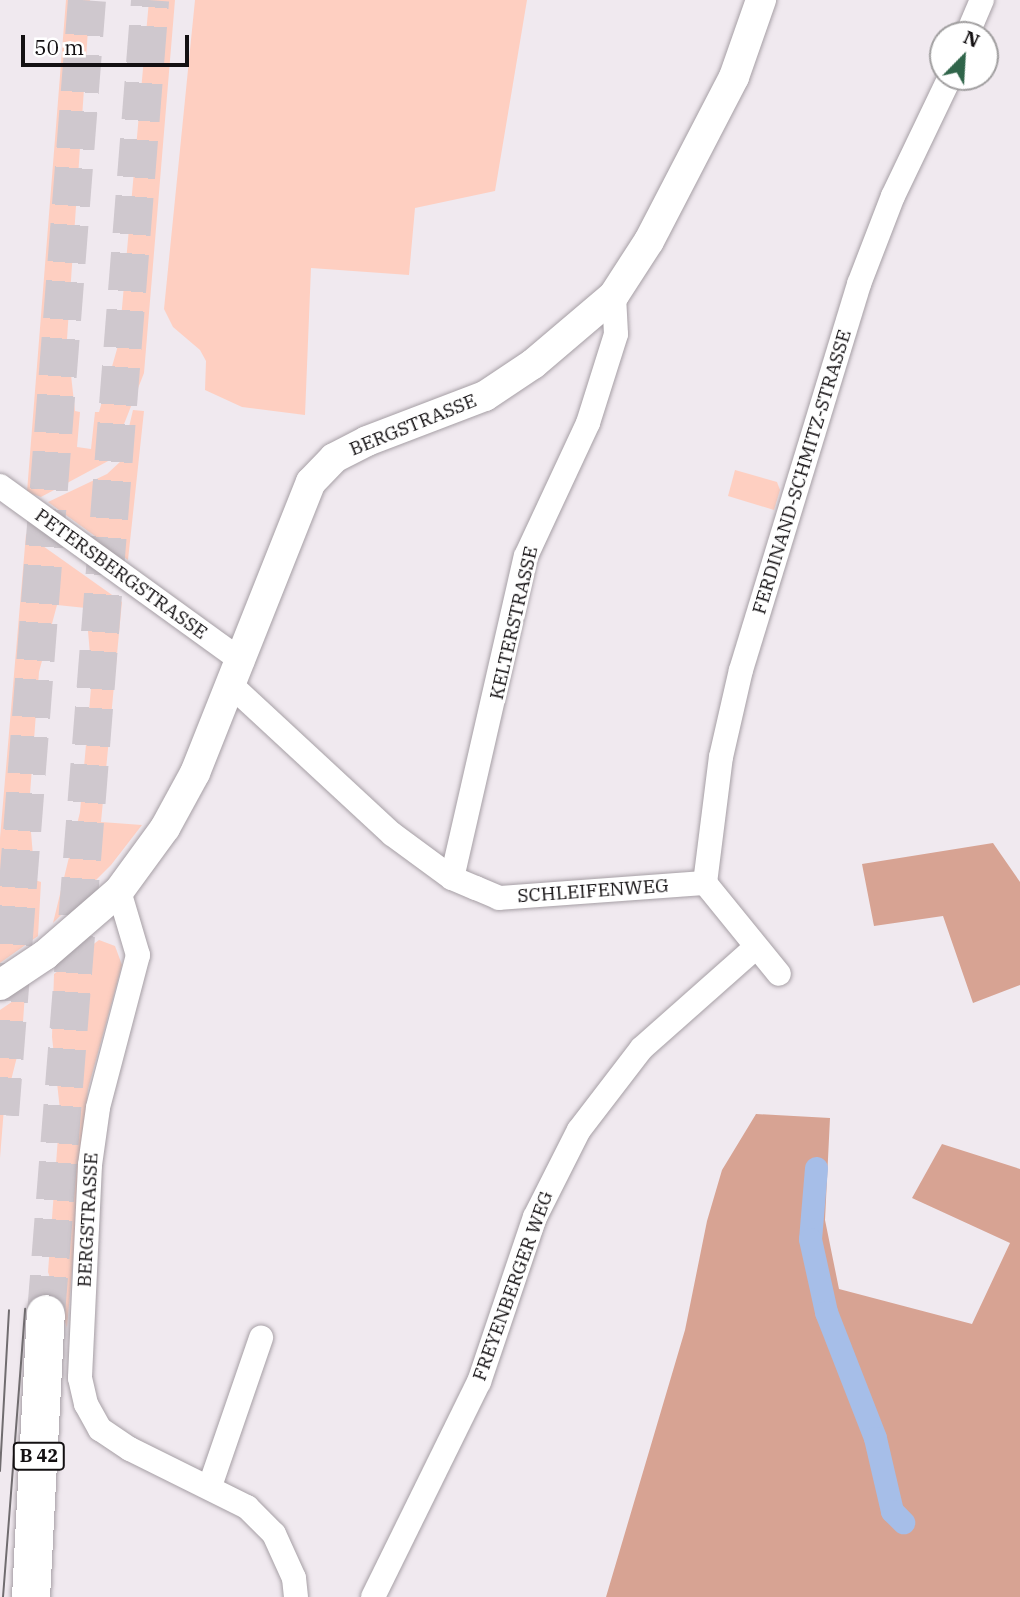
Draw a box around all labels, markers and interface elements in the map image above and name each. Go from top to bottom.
scale bar [24,21,192,65]
north arrow [929,21,999,91]
text: N [960,25,983,53]
text: 50 m [34,33,84,61]
street label: FERDINAND-SCHMITZ-STRASSE [748,327,856,617]
street label: BERGSTRASSE [346,389,480,461]
street label: PETERSBERGSTRASSE [30,504,212,644]
street label: KELTERSTRASSE [485,544,543,702]
street label: SCHLEIFENWEG [517,874,669,908]
street label: BERGSTRASSE [73,1152,103,1288]
street label: FREYENBERGER WEG [468,1188,558,1384]
road number: B 42 [13,1442,65,1470]

